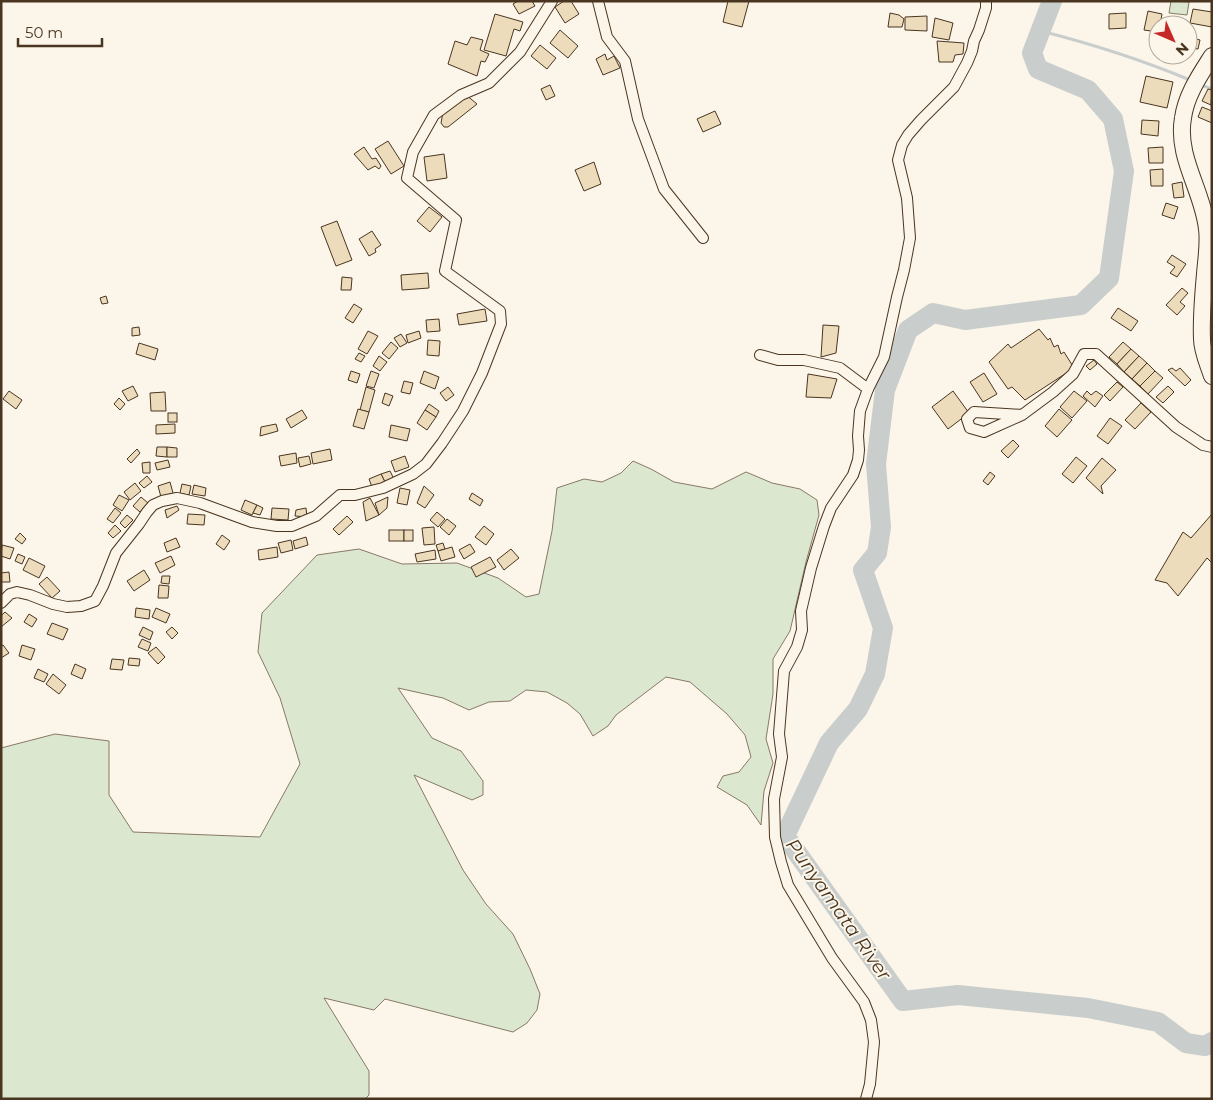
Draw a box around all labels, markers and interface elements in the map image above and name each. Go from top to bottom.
scale bar [18,15,101,47]
north arrow [1148,15,1198,65]
text: 50 m [25,23,63,42]
text: N [1172,39,1193,60]
water label: Punyamata River [781,834,896,985]

